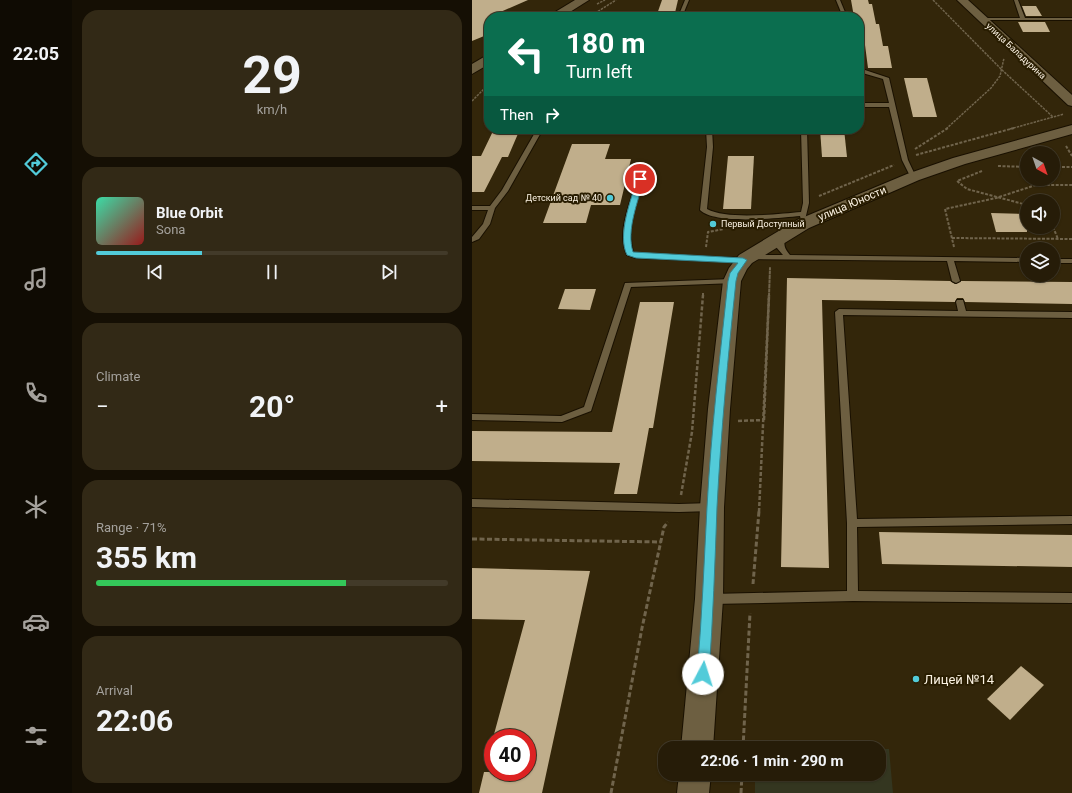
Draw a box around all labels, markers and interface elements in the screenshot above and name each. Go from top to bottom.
street label: улица Баладурина [984,21,1048,81]
text: 180 m [566,27,645,60]
icon: left [500,28,552,80]
text: 22:05 [13,43,59,64]
text: 29 [242,45,302,106]
text: Turn left [566,61,632,82]
text: km/h [257,102,287,117]
icon: right [541,104,563,126]
text: Then [500,106,533,124]
north arrow [1020,146,1060,186]
map controls [1020,146,1060,282]
icon: directions [22,150,50,178]
pin [623,162,657,196]
icon: arrive [629,168,651,190]
street label: улица Юности [816,183,888,224]
place label: Детский сад № 40 [525,193,602,203]
marker: Детский сад № 40 [605,193,615,203]
button: sound [1020,194,1060,234]
text: Blue Orbit [156,204,223,222]
marker: Первый Доступный [708,219,718,229]
place label: Первый Доступный [721,219,805,229]
text: Sona [156,222,185,237]
button: layers [1020,242,1060,282]
icon: previous [144,261,166,283]
icon: pause [261,261,283,283]
icon: next [378,261,400,283]
icon: music [22,265,50,293]
text: Climate [96,369,140,384]
icon: phone [22,379,50,407]
text: 20° [249,389,295,424]
text: − [96,394,109,419]
text: + [436,394,448,419]
icon: climate [22,493,50,521]
text: Range · 71% [96,520,166,535]
text: 355 km [96,540,197,575]
icon: car [22,608,50,636]
position arrow [682,653,724,695]
place label: Лицей №14 [924,672,995,687]
marker: Лицей №14 [911,674,921,684]
text: Arrival [96,683,133,698]
text: 22:06 [96,703,173,738]
icon: filters [22,722,50,750]
speed limit sign: 40 [484,729,536,781]
text: 22:06 · 1 min · 290 m [701,752,843,770]

